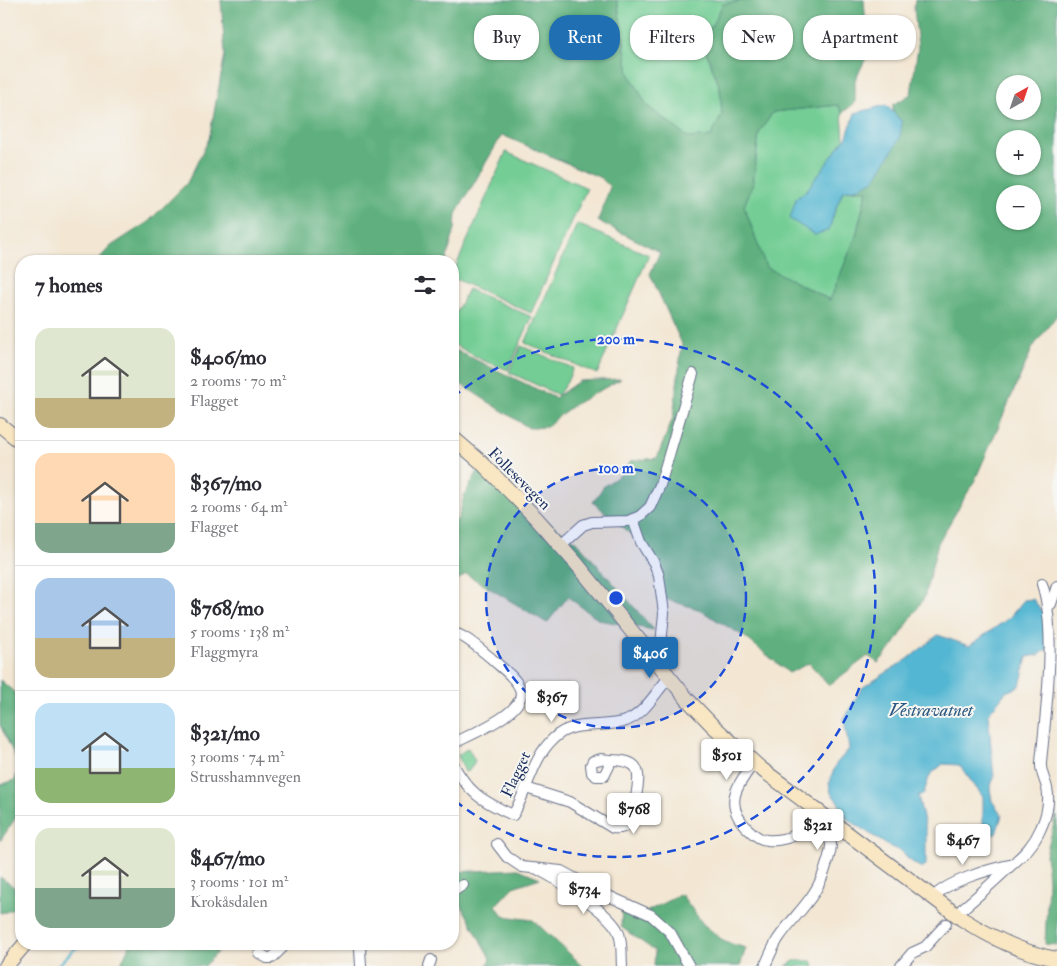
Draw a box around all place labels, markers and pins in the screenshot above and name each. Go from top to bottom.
centre of rings [607,589,625,607]
pin: $406 [620,636,680,679]
pin: $367 [522,680,582,723]
pin: $501 [697,738,757,781]
pin: $768 [604,792,664,835]
pin: $321 [788,808,848,851]
pin: $467 [933,824,993,866]
pin: $734 [554,872,614,915]

